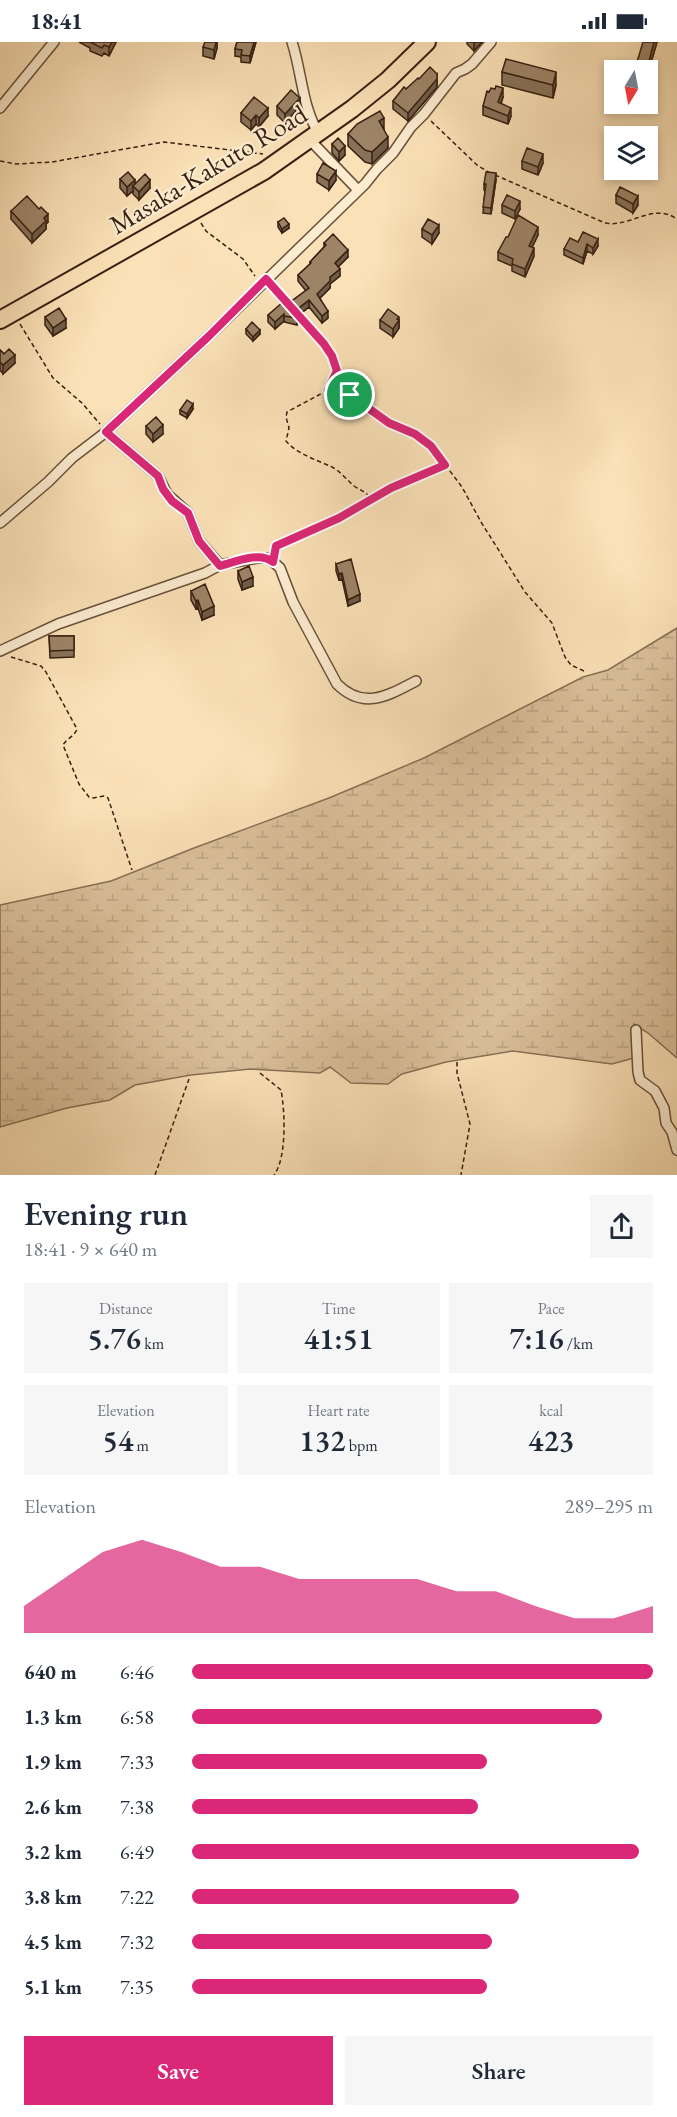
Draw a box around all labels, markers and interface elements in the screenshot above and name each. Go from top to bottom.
text: 18:41 [30,7,83,36]
north arrow [604,60,658,114]
map controls [604,60,658,180]
street label: Masaka-Kakuto Road [103,96,314,242]
button: layers [604,126,658,180]
pin [324,369,375,420]
icon: arrive [333,378,366,411]
text: Evening run [24,1192,188,1235]
button: share [590,1195,653,1258]
text: 18:41 · 9 × 640 m [24,1236,157,1262]
text: Distance [99,1298,153,1319]
text: Time [322,1298,355,1319]
text: Pace [538,1298,565,1319]
text: 5.76 [88,1319,141,1358]
text: 41:51 [304,1319,373,1358]
text: 7:16 [509,1319,564,1358]
text: km [141,1333,164,1354]
text: /km [564,1333,593,1354]
text: Elevation [97,1400,155,1421]
text: Heart rate [307,1400,370,1421]
text: kcal [539,1400,563,1421]
text: 54 [103,1421,133,1460]
text: 132 [299,1421,345,1460]
text: 423 [528,1421,574,1460]
text: m [133,1435,149,1456]
text: bpm [345,1435,378,1456]
text: Elevation [24,1493,96,1519]
text: 289–295 m [565,1493,653,1519]
text: 640 m [24,1659,77,1685]
text: 6:46 [120,1659,154,1685]
text: 1.3 km [24,1704,82,1730]
text: 6:58 [120,1704,154,1730]
text: 1.9 km [24,1749,82,1775]
text: 7:33 [120,1749,154,1775]
text: 2.6 km [24,1794,82,1820]
text: 7:38 [120,1794,154,1820]
text: 3.2 km [24,1839,82,1865]
text: 6:49 [120,1839,154,1865]
text: 3.8 km [24,1884,82,1910]
text: 7:22 [120,1884,154,1910]
text: 4.5 km [24,1929,82,1955]
text: 7:32 [120,1929,154,1955]
text: 5.1 km [24,1974,82,2000]
text: 7:35 [120,1974,154,2000]
button: Save [24,2036,333,2105]
button: Share [345,2036,653,2105]

